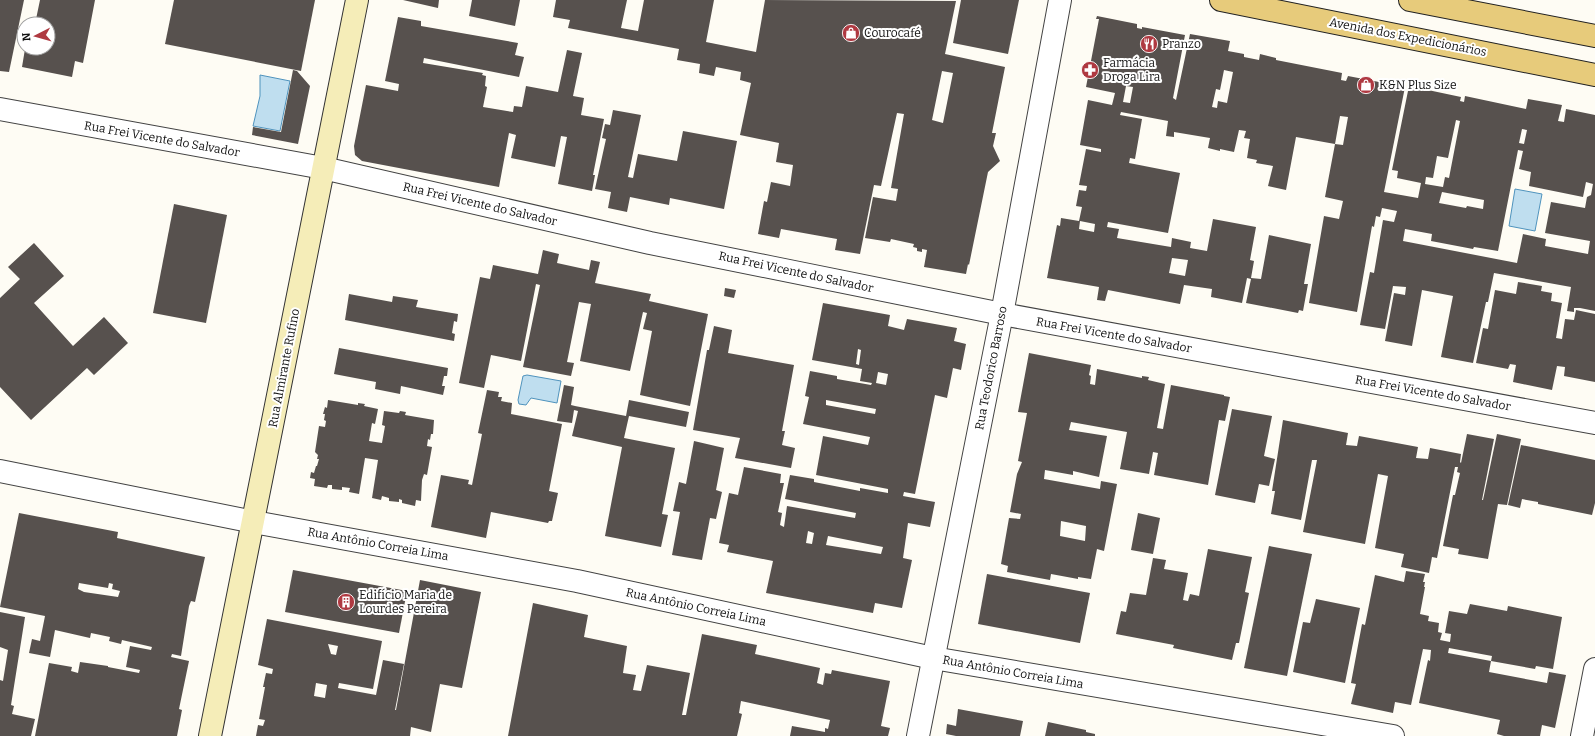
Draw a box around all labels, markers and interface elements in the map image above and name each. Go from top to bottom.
street label: Avenida dos Expedicionários [1328,15,1488,59]
north arrow [16,16,56,56]
shop icon: Courocafé [841,23,861,43]
place label: Courocafé [864,26,921,40]
text: N [20,32,33,42]
restaurant icon: Pranzo [1139,34,1159,54]
place label: Pranzo [1162,37,1201,51]
place label: Farmácia Droga Lira [1103,56,1161,84]
pharmacy icon: Farmácia Droga Lira [1080,60,1100,80]
shop icon: K&N Plus Size [1356,75,1376,95]
place label: K&N Plus Size [1379,78,1456,92]
street label: Rua Frei Vicente do Salvador [83,118,242,160]
street label: Rua Frei Vicente do Salvador [401,179,559,229]
street label: Rua Frei Vicente do Salvador [717,249,875,295]
street label: Rua Teodorico Barroso [972,305,1010,431]
street label: Rua Almirante Rufino [266,307,302,429]
street label: Rua Frei Vicente do Salvador [1035,314,1194,356]
street label: Rua Frei Vicente do Salvador [1354,372,1513,414]
street label: Rua Antônio Correia Lima [306,525,450,563]
street label: Rua Antônio Correia Lima [625,585,768,629]
place label: Edifício Maria de Lourdes Pereira [359,588,452,616]
building icon: Edifício Maria de Lourdes Pereira [336,592,356,612]
street label: Rua Antônio Correia Lima [941,653,1085,691]

